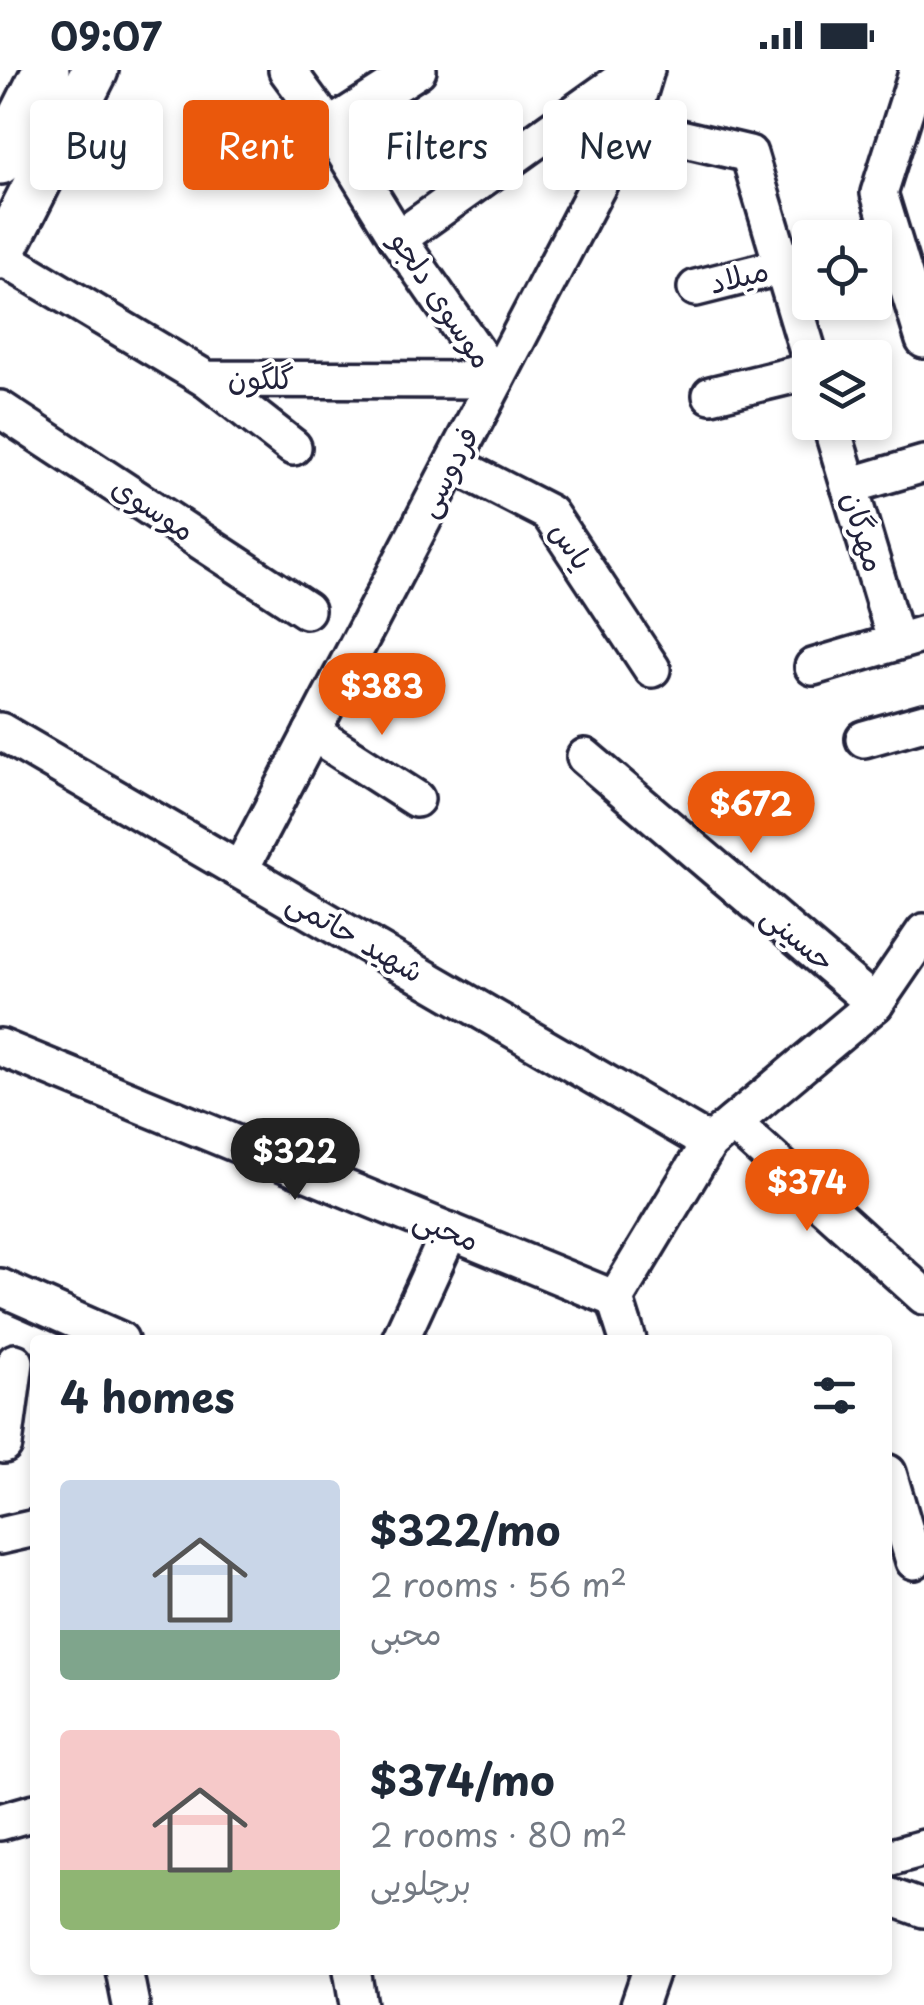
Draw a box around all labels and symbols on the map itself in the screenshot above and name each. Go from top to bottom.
street label: موسوی دلجو [379,219,506,376]
street label: میلاد [704,246,773,304]
street label: گلگون [228,354,294,399]
street label: فردوسی [403,417,488,524]
street label: موسوی [104,463,205,551]
street label: مهرگان [832,486,899,577]
street label: یاس [540,511,606,578]
pin: $383 [323,653,441,738]
pin: $672 [692,771,810,856]
street label: شهید حاتمی [279,877,433,992]
street label: حسینی [753,893,846,981]
pin: $322 [236,1118,354,1203]
pin: $374 [748,1149,866,1234]
street label: محبی [407,1194,486,1261]

